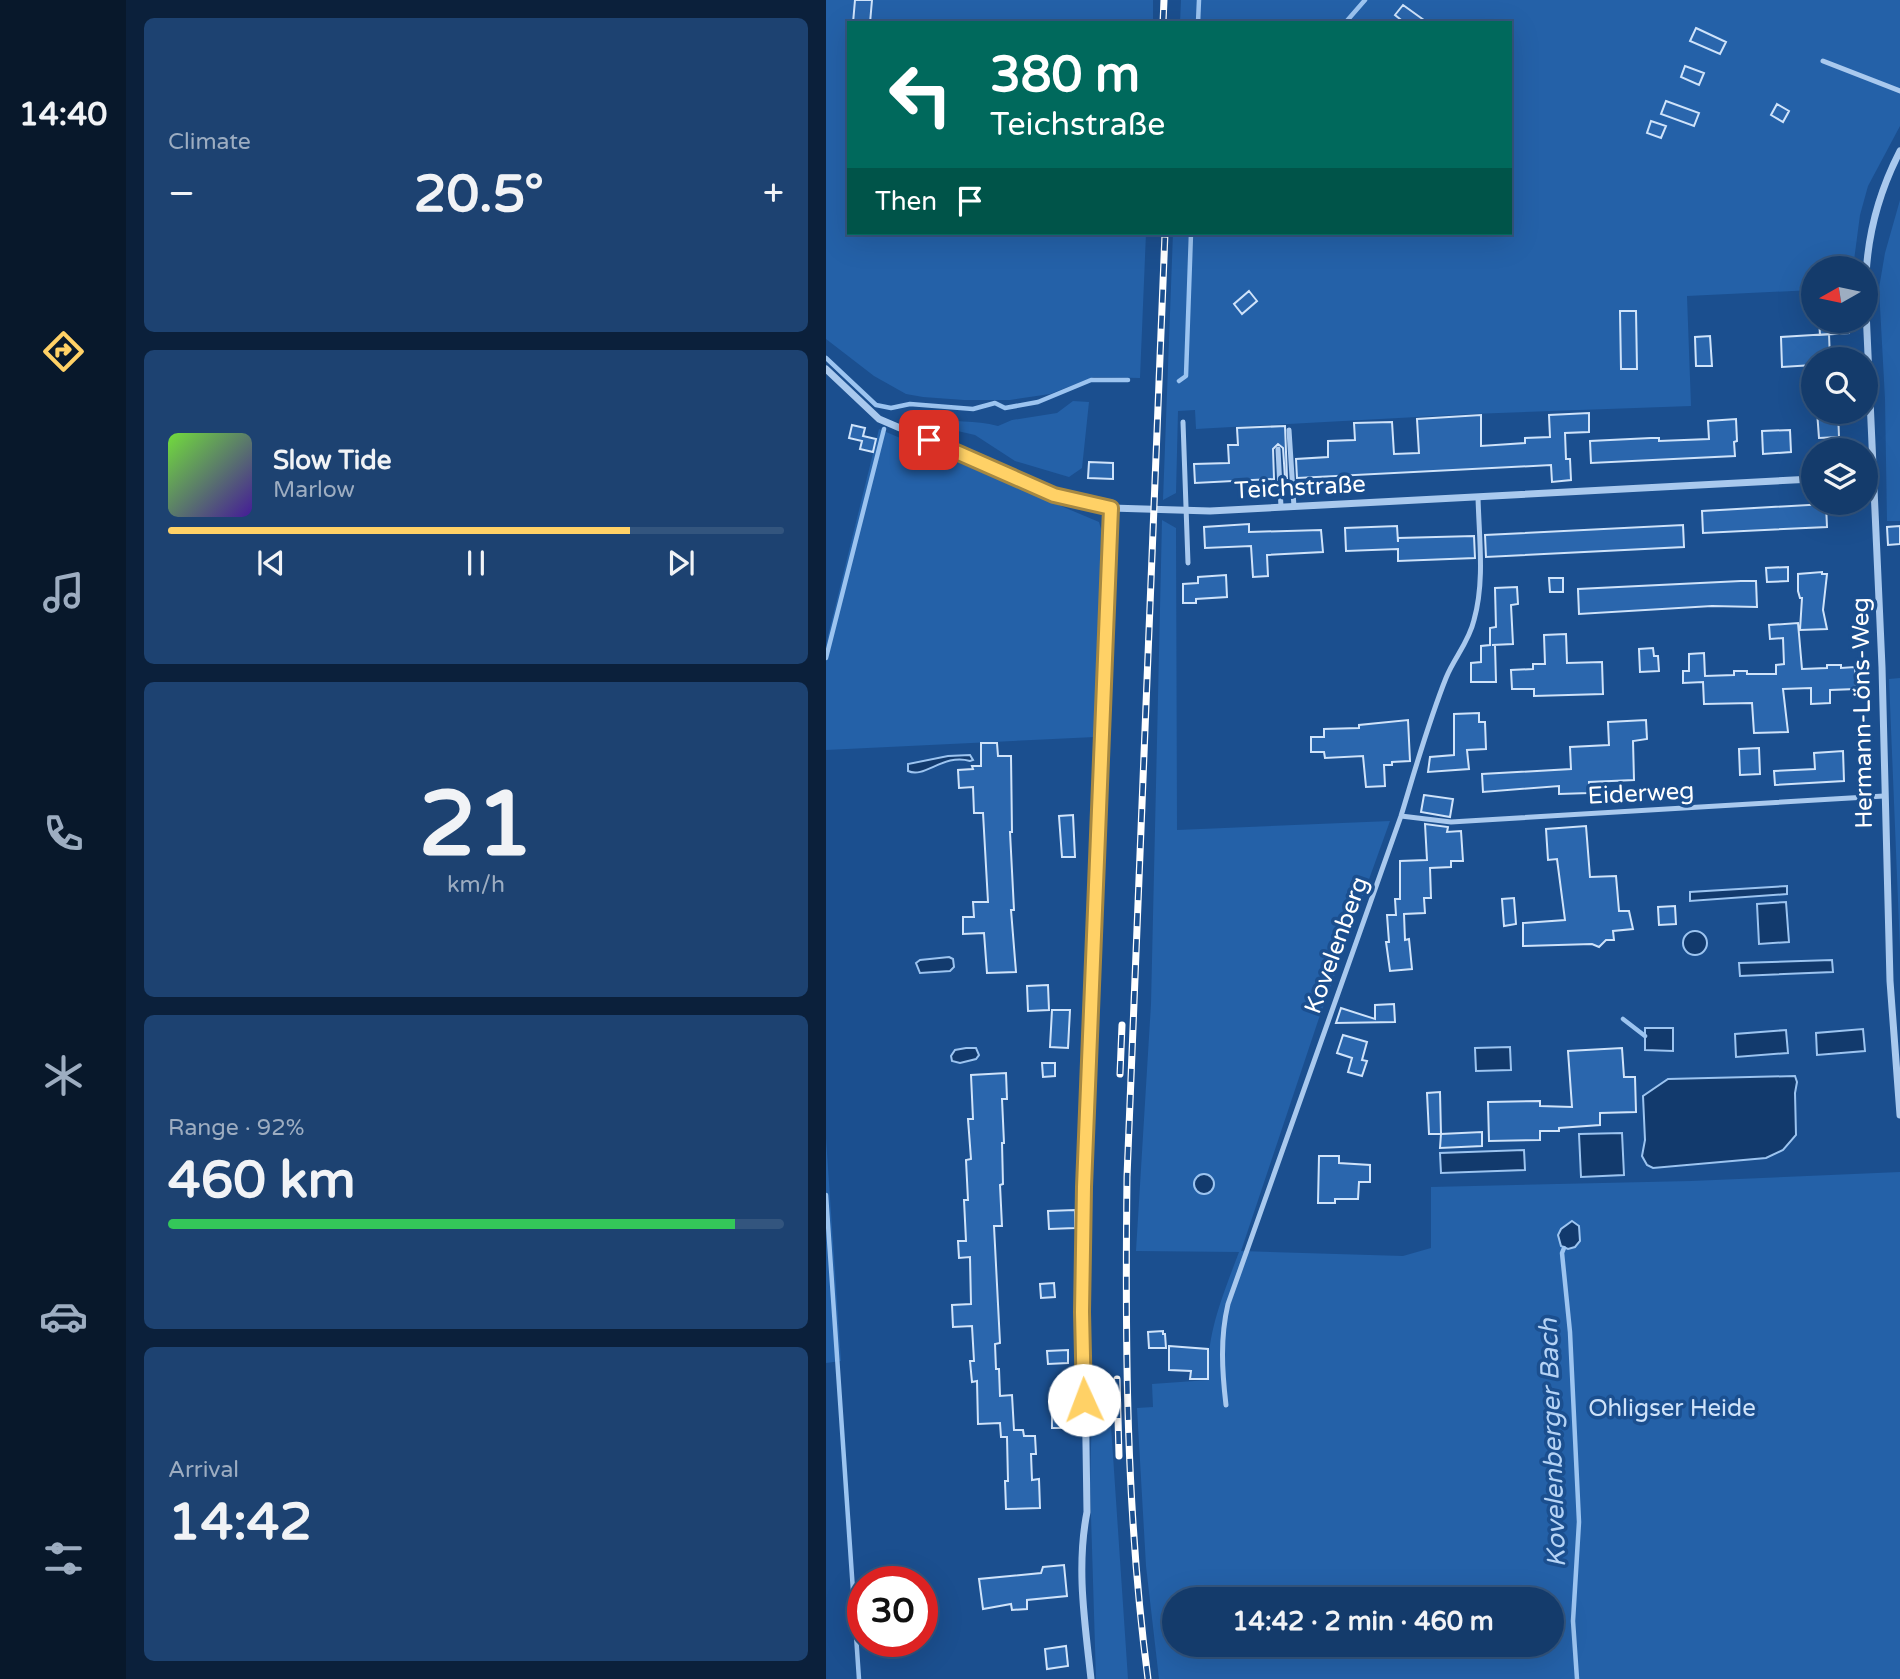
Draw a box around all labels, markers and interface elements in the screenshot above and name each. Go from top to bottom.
text: 380 m [990,46,1140,105]
icon: left [875,49,966,140]
text: 14:40 [19,96,107,134]
text: Teichstraße [990,106,1165,144]
text: Climate [168,128,251,156]
text: 20.5° [414,163,544,226]
text: − [168,171,195,217]
text: + [763,171,784,217]
icon: arrive [951,182,989,220]
text: Then [875,186,937,217]
north arrow [1801,256,1878,332]
map controls [1801,256,1878,515]
icon: directions [39,327,88,376]
button: search [1801,347,1878,424]
pin [899,410,959,470]
icon: arrive [910,421,948,459]
button: layers [1801,438,1878,515]
text: Slow Tide [273,445,391,476]
street label: Teichstraße [1234,470,1366,505]
text: Marlow [273,476,355,504]
icon: previous [252,544,290,582]
icon: pause [457,544,495,582]
icon: next [662,544,700,582]
icon: music [39,568,88,617]
street label: Hermann-Löns-Weg [1846,597,1879,829]
text: 21 [419,770,533,880]
street label: Eiderweg [1587,776,1695,811]
icon: phone [39,809,88,858]
text: km/h [447,871,505,899]
street label: Kovelenberg [1298,873,1375,1018]
icon: climate [39,1051,88,1100]
text: Range · 92% [168,1114,304,1142]
text: 460 km [168,1149,356,1212]
icon: car [39,1292,88,1341]
water label: Kovelenberger Bach [1533,1317,1572,1568]
position arrow [1047,1363,1121,1437]
park label: Ohligser Heide [1588,1394,1756,1423]
text: Arrival [168,1456,239,1484]
text: 14:42 [168,1491,312,1554]
icon: filters [39,1534,88,1583]
speed limit sign: 30 [847,1566,938,1657]
text: 14:42 · 2 min · 460 m [1232,1606,1494,1637]

